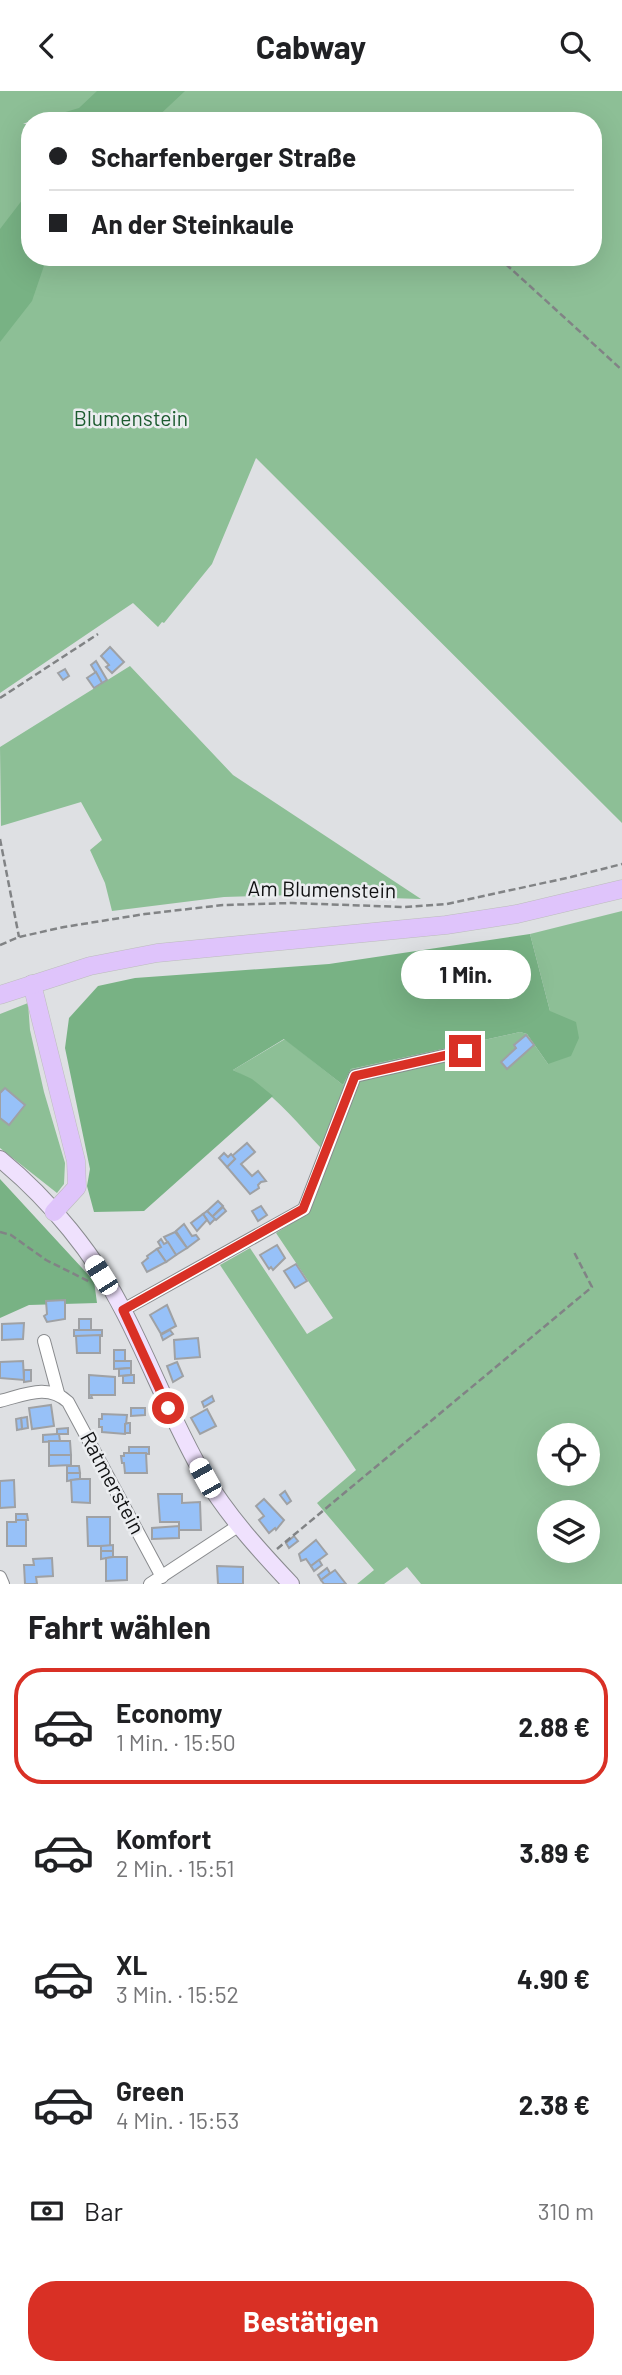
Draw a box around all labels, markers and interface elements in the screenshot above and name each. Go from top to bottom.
icon: back [28,27,66,65]
text: Cabway [256,27,366,65]
icon: search [556,27,594,65]
text: Scharfenberger Straße [91,141,356,172]
text: An der Steinkaule [91,208,294,239]
park label: Blumenstein [74,405,188,430]
street label: Am Blumenstein [248,875,397,902]
callout: 1 Min. [400,949,530,999]
text: 1 Min. [439,960,493,988]
route end [449,1035,481,1067]
car [81,1252,122,1298]
route start [152,1392,184,1424]
map controls [537,1423,600,1563]
button: locate [537,1423,600,1486]
street label: Ratmerstein [76,1427,151,1538]
car [186,1455,225,1501]
button: layers [537,1500,600,1563]
text: Fahrt wählen [28,1607,211,1645]
icon: car [32,1695,95,1758]
text: Economy [116,1697,222,1728]
text: 2.88 € [519,1711,590,1742]
text: 1 Min. · 15:50 [116,1728,236,1756]
icon: car [32,1821,95,1884]
text: Komfort [116,1823,211,1854]
text: 3.89 € [519,1837,590,1868]
text: 2 Min. · 15:51 [116,1854,234,1882]
icon: car [32,1947,95,2010]
text: XL [116,1949,147,1980]
text: 4.90 € [517,1963,590,1994]
text: 3 Min. · 15:52 [116,1980,239,2008]
icon: car [32,2073,95,2136]
text: Green [116,2075,184,2106]
text: 2.38 € [519,2089,590,2120]
text: 4 Min. · 15:53 [116,2106,239,2134]
icon: cash [28,2192,66,2230]
text: Bar [84,2195,123,2226]
text: 310 m [538,2197,594,2225]
button: Bestätigen [28,2281,594,2361]

